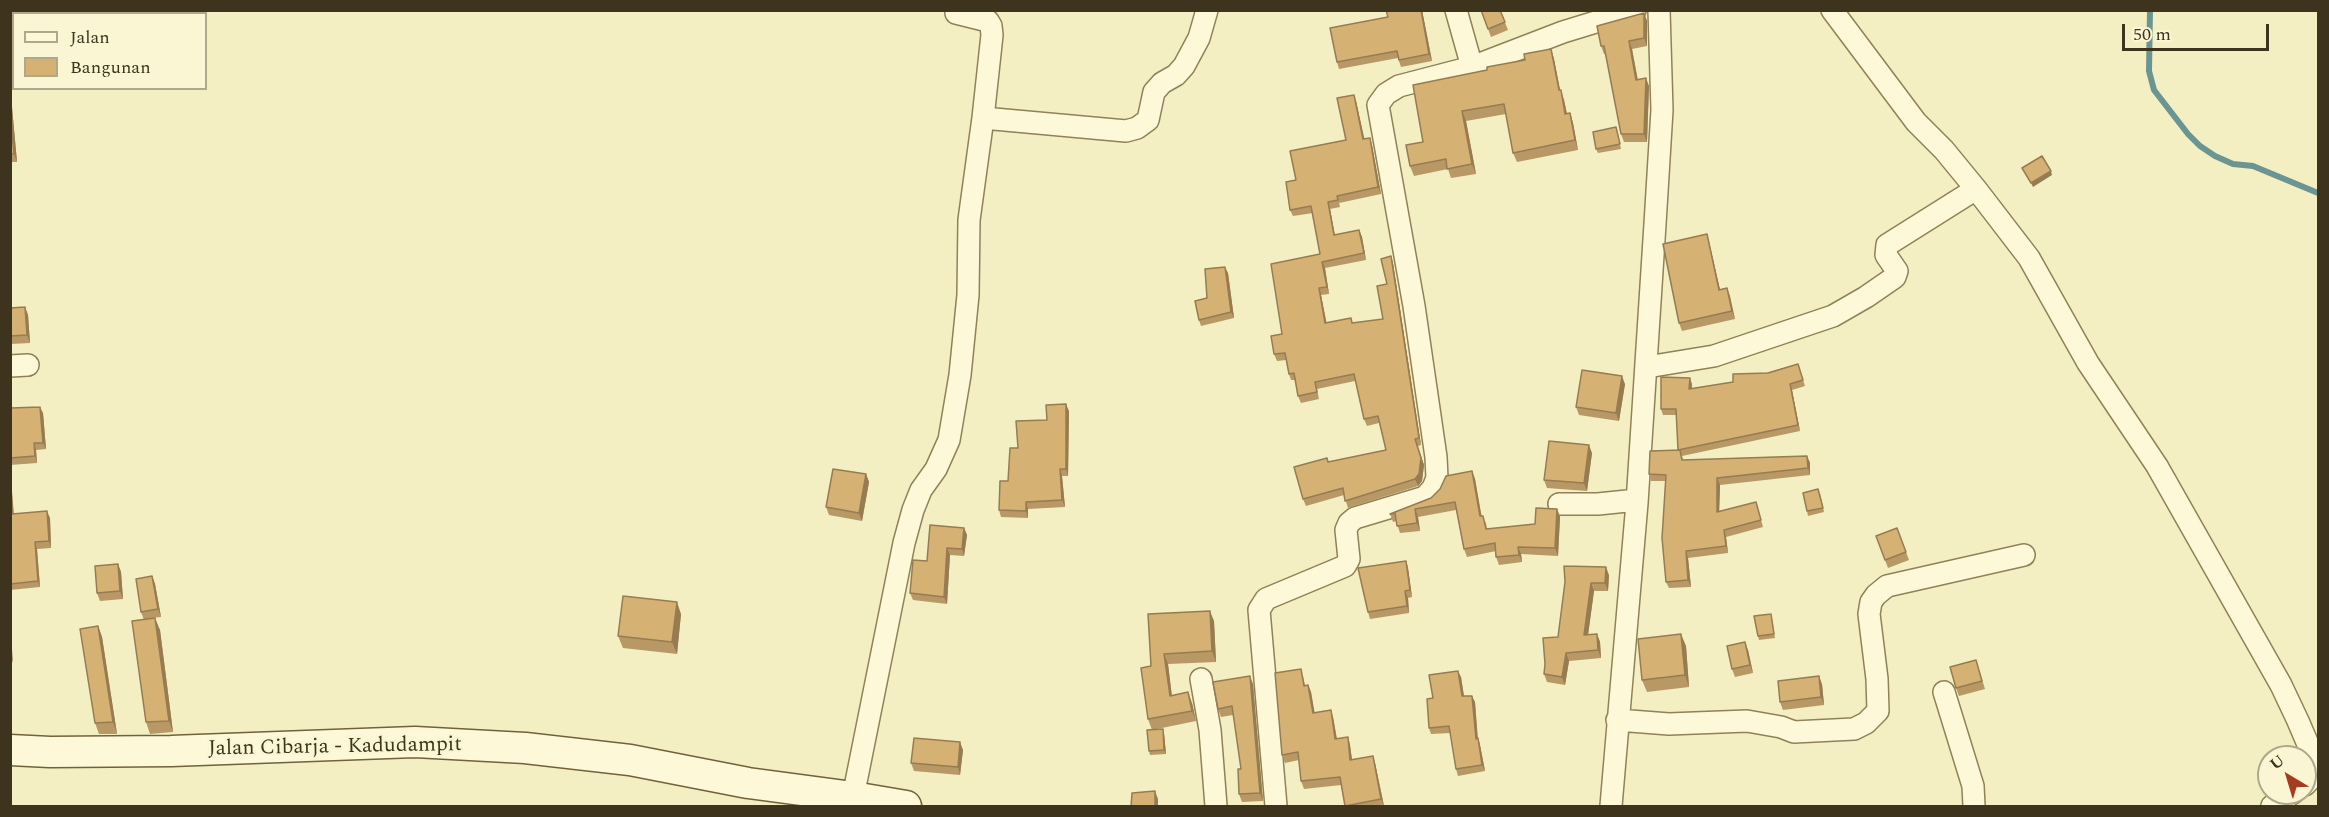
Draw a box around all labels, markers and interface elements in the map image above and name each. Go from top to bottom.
legend [12,12,207,90]
scale bar [2125,12,2272,50]
text: 50 m [2133,21,2171,48]
text: Jalan [70,24,110,51]
text: Bangunan [70,54,151,81]
street label: Jalan Cibarja - Kadudampit [208,733,462,763]
north arrow [2257,745,2317,805]
text: U [2264,749,2290,776]

